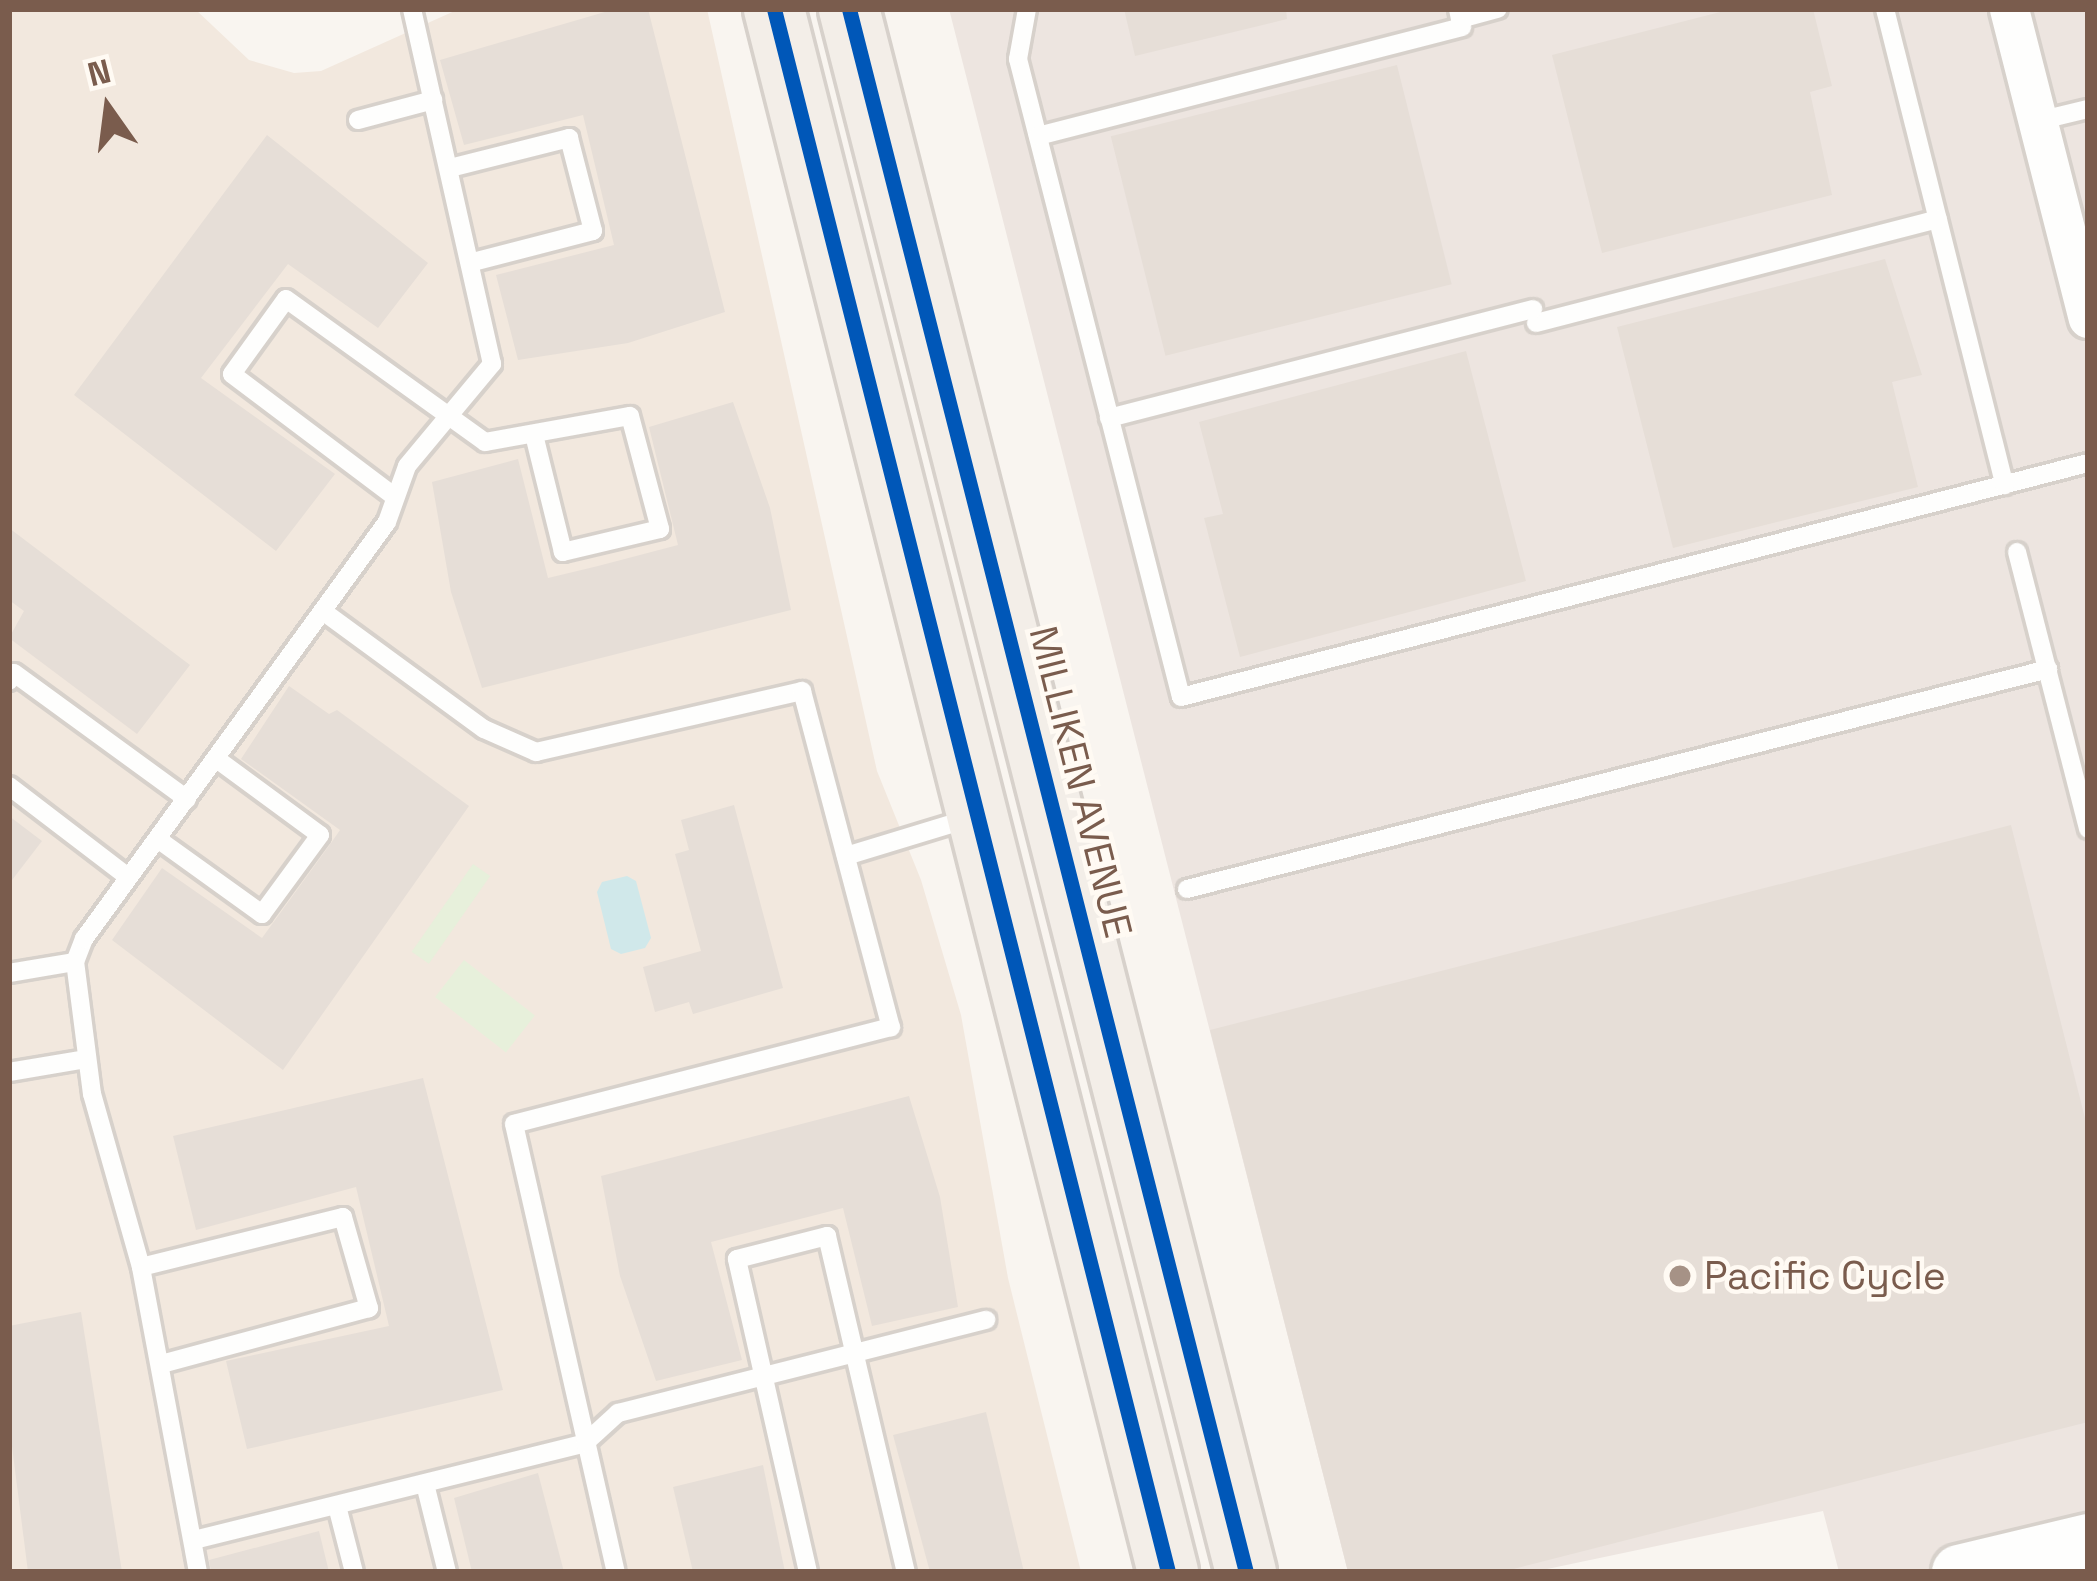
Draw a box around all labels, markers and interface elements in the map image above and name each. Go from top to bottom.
north arrow [48,48,168,168]
text: N [83,50,115,96]
street label: MILLIKEN AVENUE [1019,621,1141,943]
place label: Pacific Cycle [1704,1253,1946,1299]
marker: Pacific Cycle [1667,1263,1693,1289]

